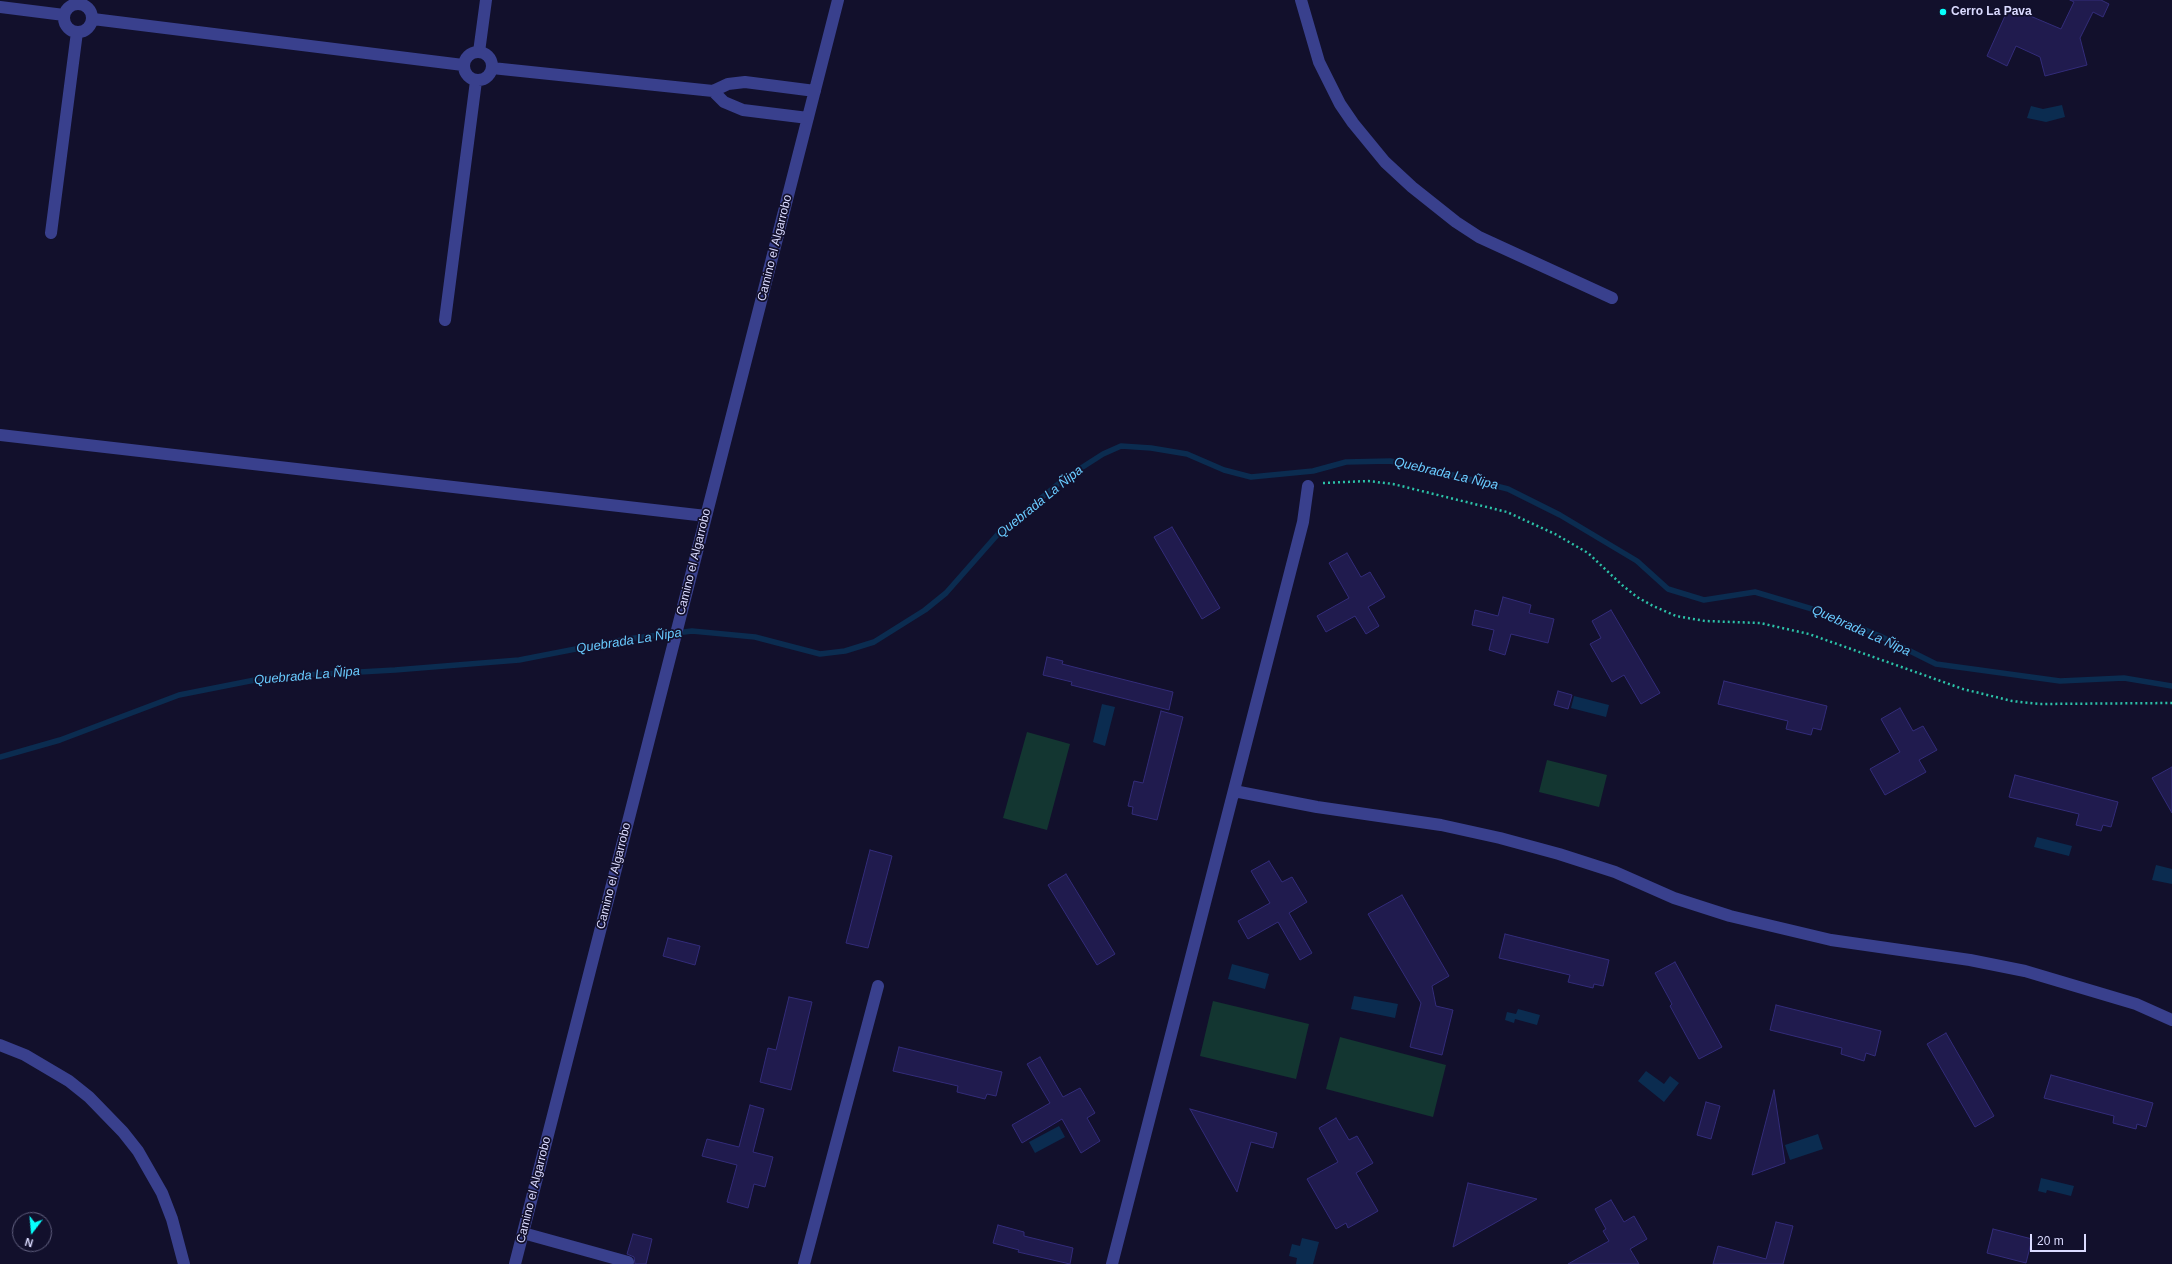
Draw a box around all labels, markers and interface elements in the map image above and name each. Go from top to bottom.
place label: Cerro La Pava [1951,5,2032,19]
marker: Cerro La Pava [1938,7,1948,17]
street label: Camino el Algarrobo [755,193,795,303]
water label: Quebrada La Ñipa [1392,454,1500,494]
water label: Quebrada La Ñipa [994,463,1086,541]
street label: Camino el Algarrobo [674,507,714,617]
water label: Quebrada La Ñipa [1809,602,1913,660]
water label: Quebrada La Ñipa [575,625,683,657]
water label: Quebrada La Ñipa [253,664,361,688]
street label: Camino el Algarrobo [594,821,634,931]
street label: Camino el Algarrobo [514,1135,554,1245]
north arrow [12,1212,52,1252]
scale bar [2032,1226,2088,1252]
text: 20 m [2037,1234,2064,1248]
text: N [23,1236,34,1249]

